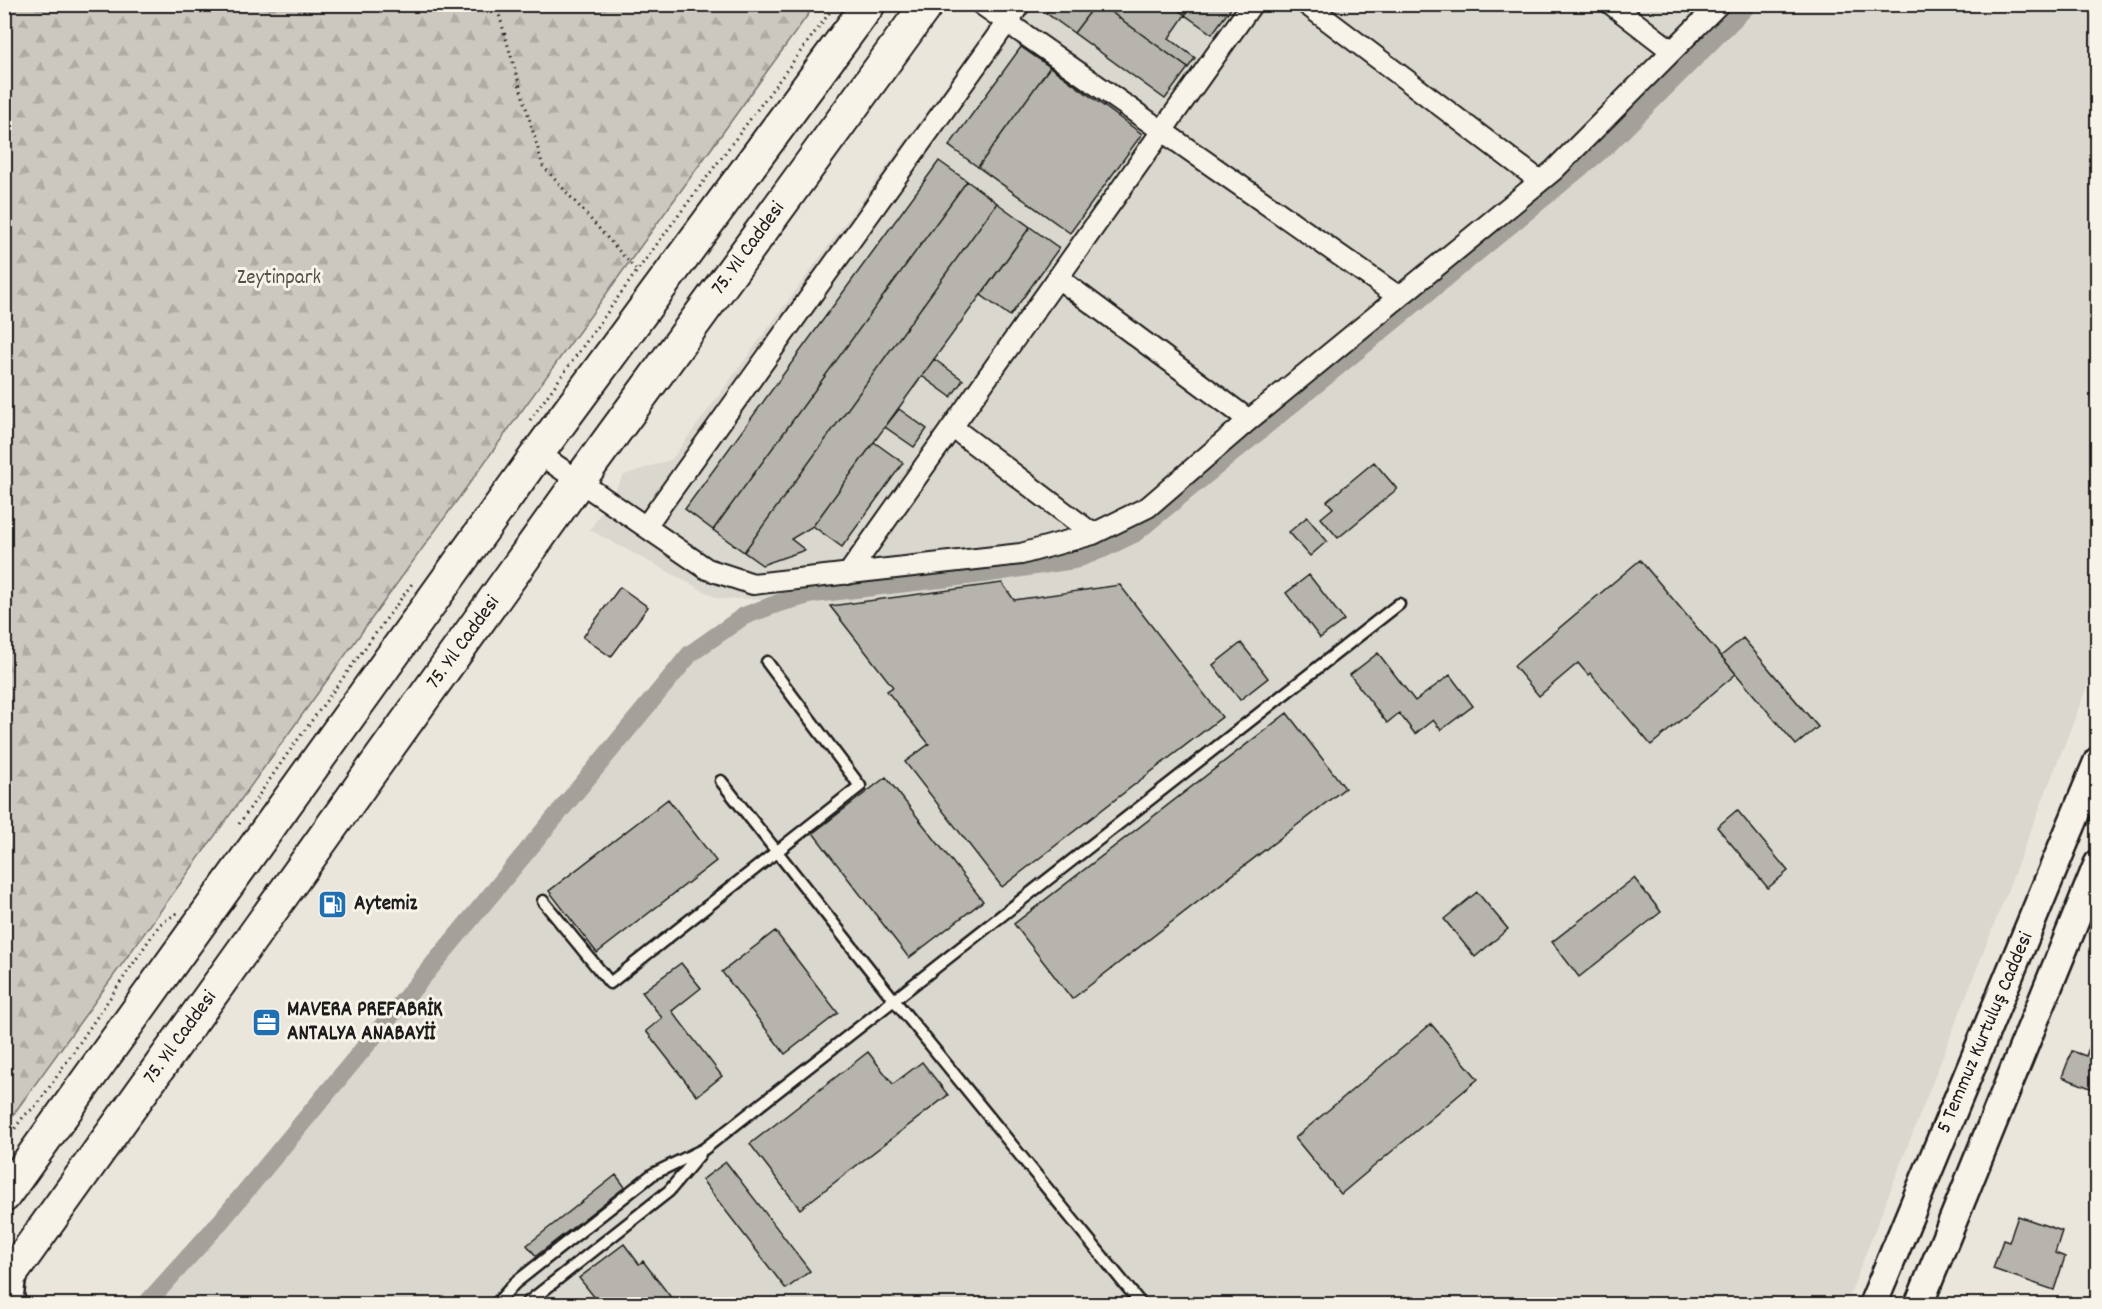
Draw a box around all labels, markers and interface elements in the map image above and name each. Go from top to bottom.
street label: 75. Yıl Caddesi [705,196,793,302]
park label: Zeytinpark [237,264,321,294]
street label: 75. Yıl Caddesi [420,590,508,696]
fuel station icon: Aytemiz [317,889,349,921]
place label: Aytemiz [354,890,418,920]
street label: 5 Temmuz Kurtuluş Caddesi [1930,928,2042,1138]
street label: 75. Yıl Caddesi [137,985,225,1091]
place label: MAVERA PREFABRİK ANTALYA ANABAYİİ [287,996,443,1050]
office icon: MAVERA PREFABRİK ANTALYA ANABAYİİ [250,1007,282,1039]

